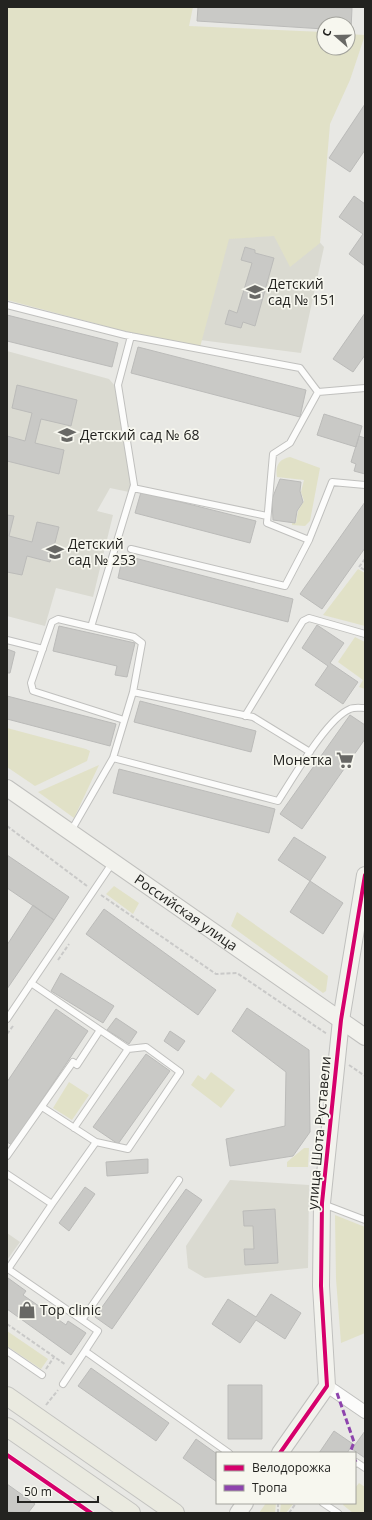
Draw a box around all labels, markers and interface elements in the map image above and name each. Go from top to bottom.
north arrow [316,16,356,56]
text: С [318,27,334,38]
place label: Детский сад № 151 [268,274,336,309]
school or university icon: Детский сад № 151 [245,282,265,302]
school or university icon: Детский сад № 68 [57,425,77,445]
place label: Детский сад № 68 [80,425,199,444]
place label: Детский сад № 253 [68,534,136,569]
school or university icon: Детский сад № 253 [45,542,65,562]
place label: Монетка [273,750,332,769]
supermarket icon: Монетка [335,750,355,770]
street label: Российская улица [131,870,242,955]
street label: улица Шота Руставели [302,1055,335,1211]
shop icon: Top clinic [17,1300,37,1320]
place label: Top clinic [40,1300,101,1319]
legend [216,1452,356,1504]
text: Велодорожка [252,1459,331,1476]
scale bar [18,1478,98,1504]
text: Тропа [252,1479,287,1496]
text: 50 m [24,1483,52,1500]

